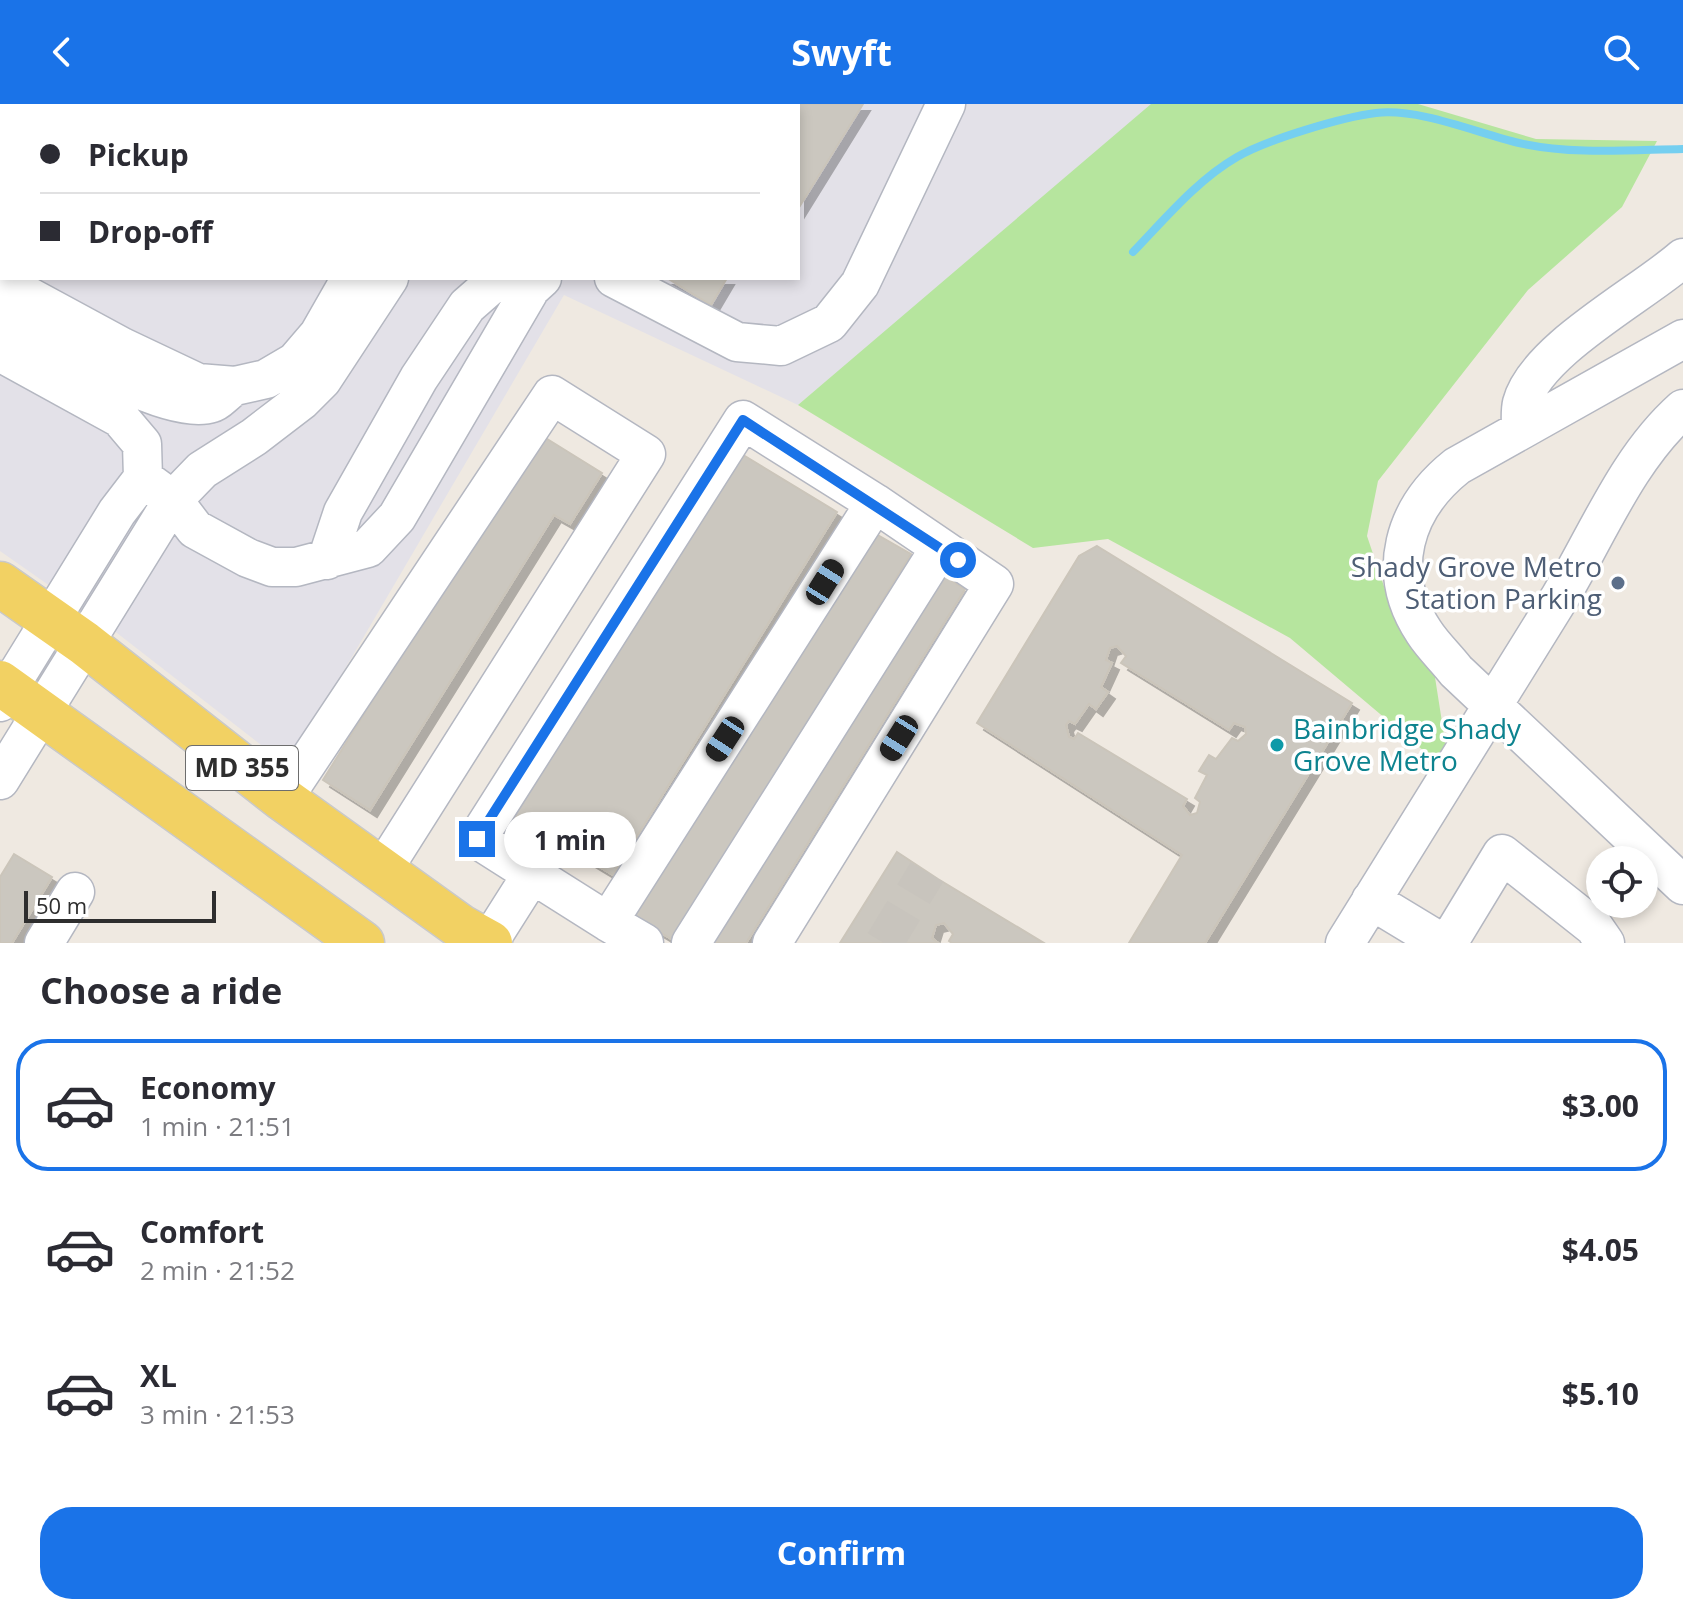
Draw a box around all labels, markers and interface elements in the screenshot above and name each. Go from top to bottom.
text: Swyft [791,28,892,77]
icon: back [40,30,84,74]
icon: search [1599,30,1643,74]
text: Pickup [88,134,189,175]
text: Drop-off [88,211,213,252]
route start [940,542,976,578]
place label: Shady Grove Metro Station Parking [1351,547,1602,617]
car [802,555,848,609]
marker: Shady Grove Metro Station Parking [1609,574,1627,592]
place label: Bainbridge Shady Grove Metro [1293,709,1522,779]
car [876,711,922,765]
car [702,712,748,766]
marker: Bainbridge Shady Grove Metro [1268,736,1286,754]
road number: MD 355 [186,746,298,790]
callout: 1 min [505,811,637,867]
route end [459,821,495,857]
text: 1 min [534,822,606,858]
map controls [1586,846,1658,918]
button: locate [1586,846,1658,918]
scale bar [24,887,216,923]
text: 50 m [36,890,87,920]
text: Choose a ride [40,966,282,1015]
text: Economy [140,1067,276,1108]
icon: car [44,1069,116,1141]
text: $3.00 [1562,1085,1639,1126]
text: 1 min · 21:51 [140,1108,295,1144]
text: Comfort [140,1211,264,1252]
icon: car [44,1213,116,1285]
text: $4.05 [1562,1229,1639,1270]
text: 2 min · 21:52 [140,1252,295,1288]
text: XL [140,1355,177,1396]
icon: car [44,1357,116,1429]
text: $5.10 [1562,1373,1639,1414]
text: 3 min · 21:53 [140,1396,295,1432]
button: Confirm [40,1507,1643,1599]

